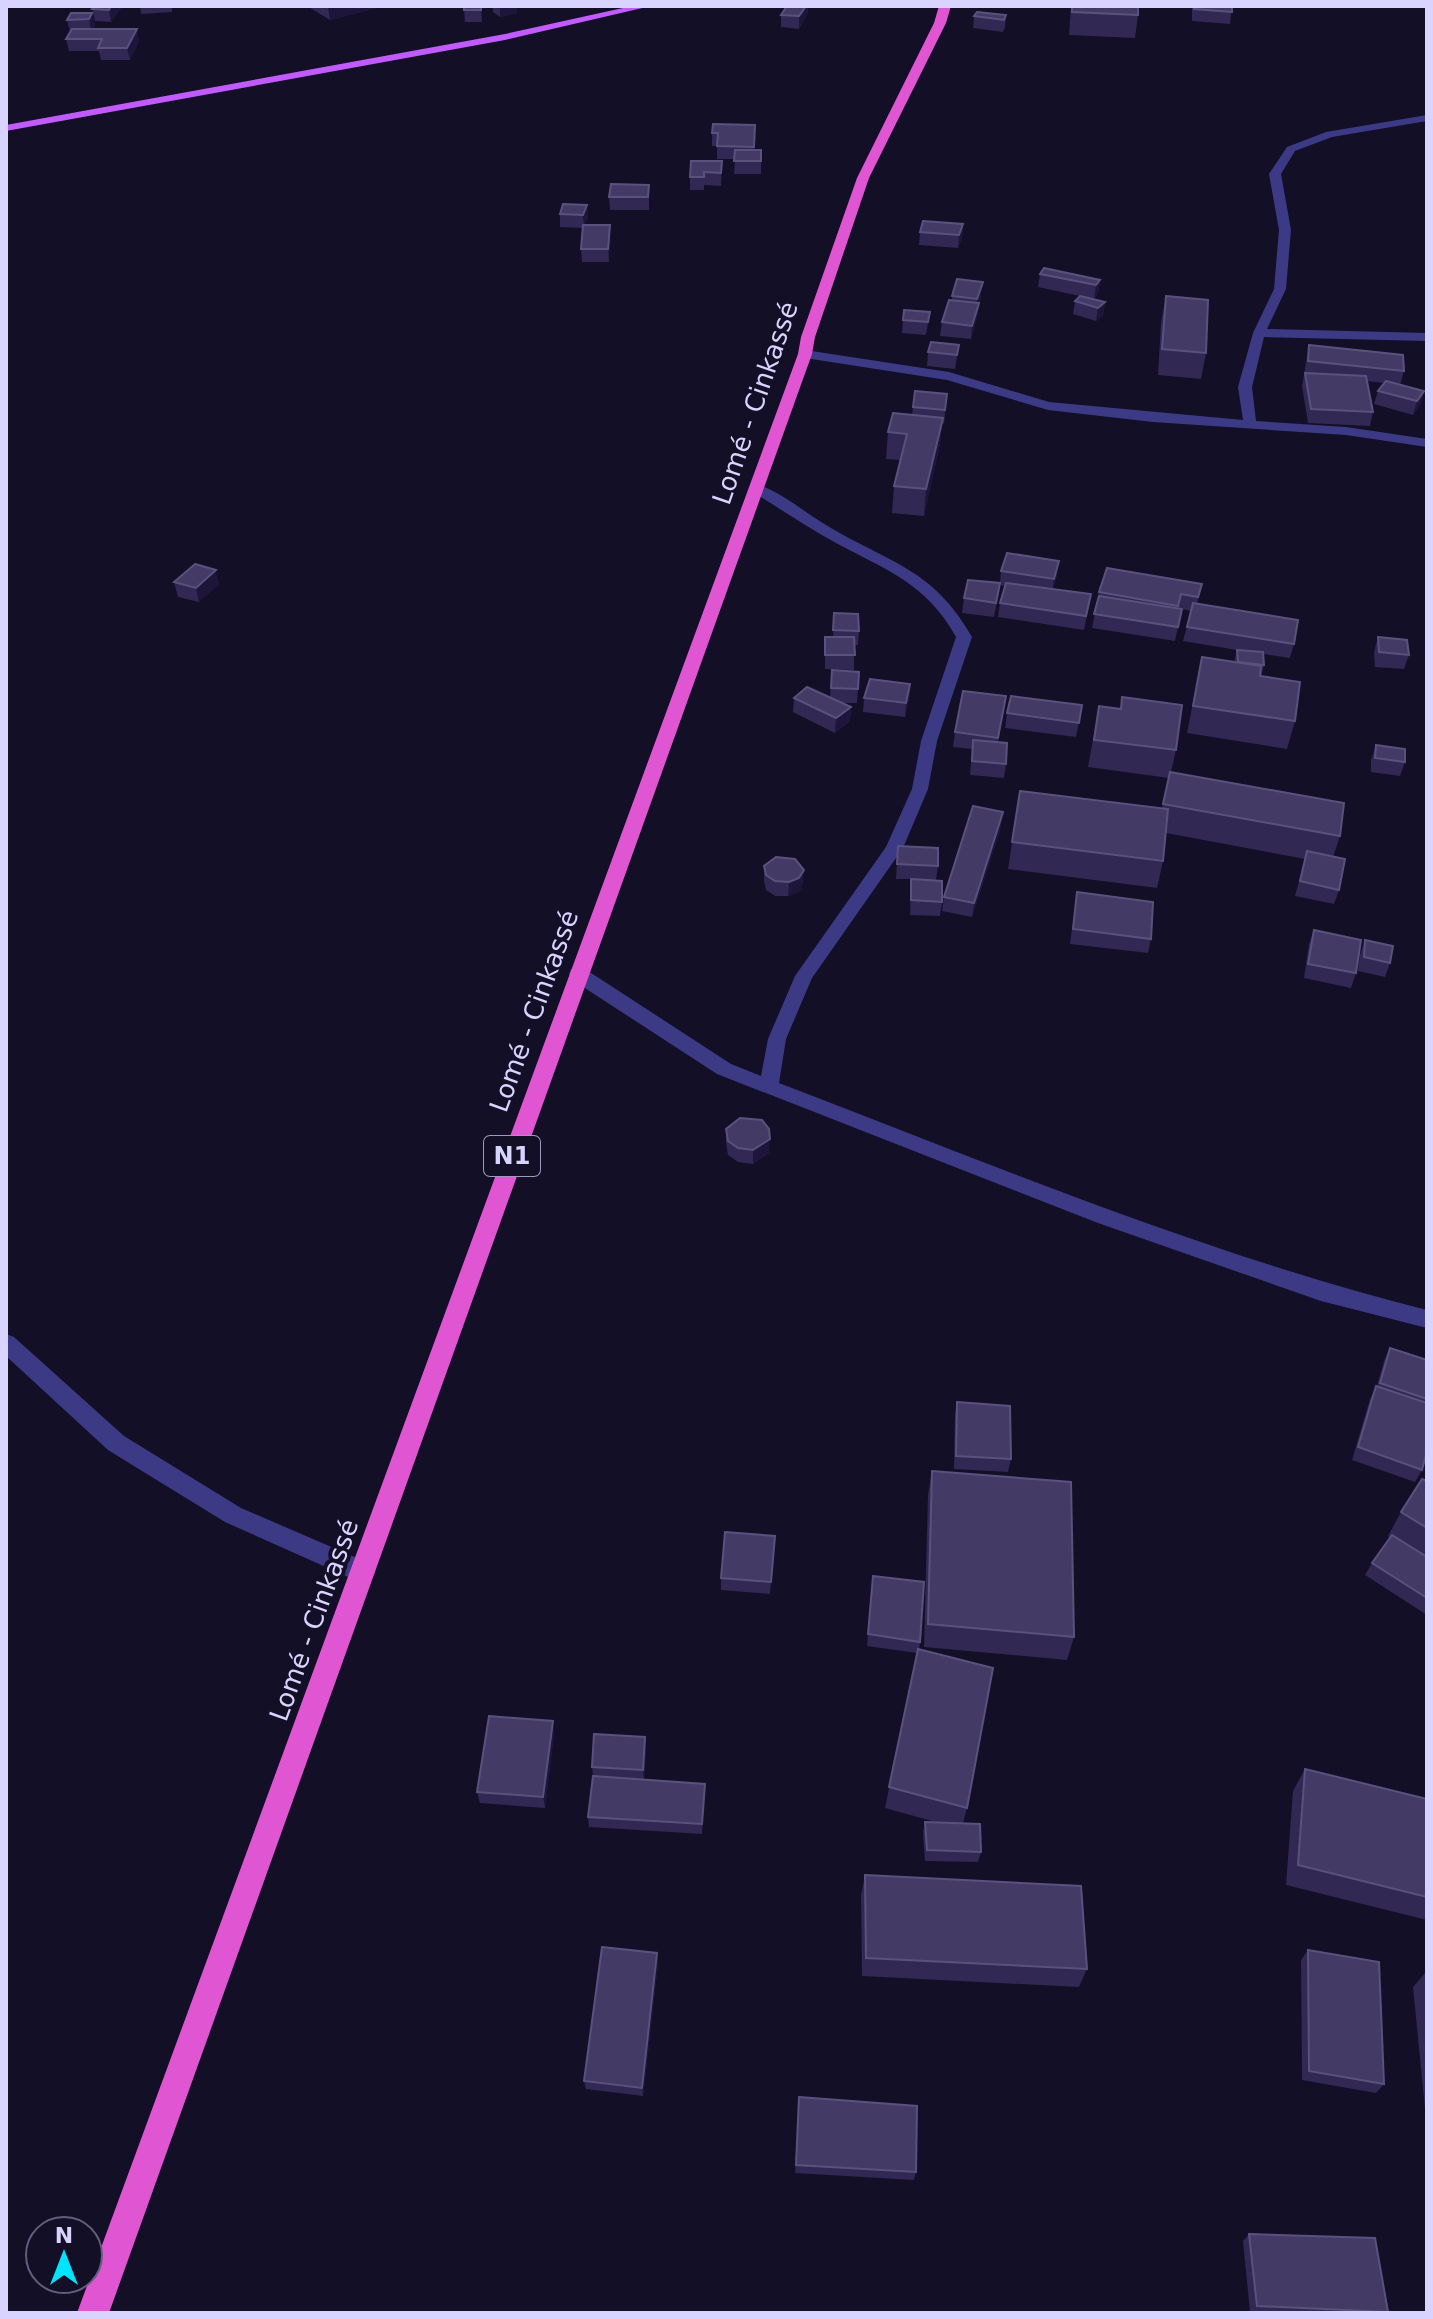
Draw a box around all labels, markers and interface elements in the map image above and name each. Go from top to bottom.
street label: Lomé - Cinkassé [706,298,804,508]
street label: Lomé - Cinkassé [484,906,584,1116]
road number: N1 [484,1136,540,1176]
street label: Lomé - Cinkassé [264,1515,364,1725]
north arrow [24,2215,104,2295]
text: N [55,2223,73,2248]

